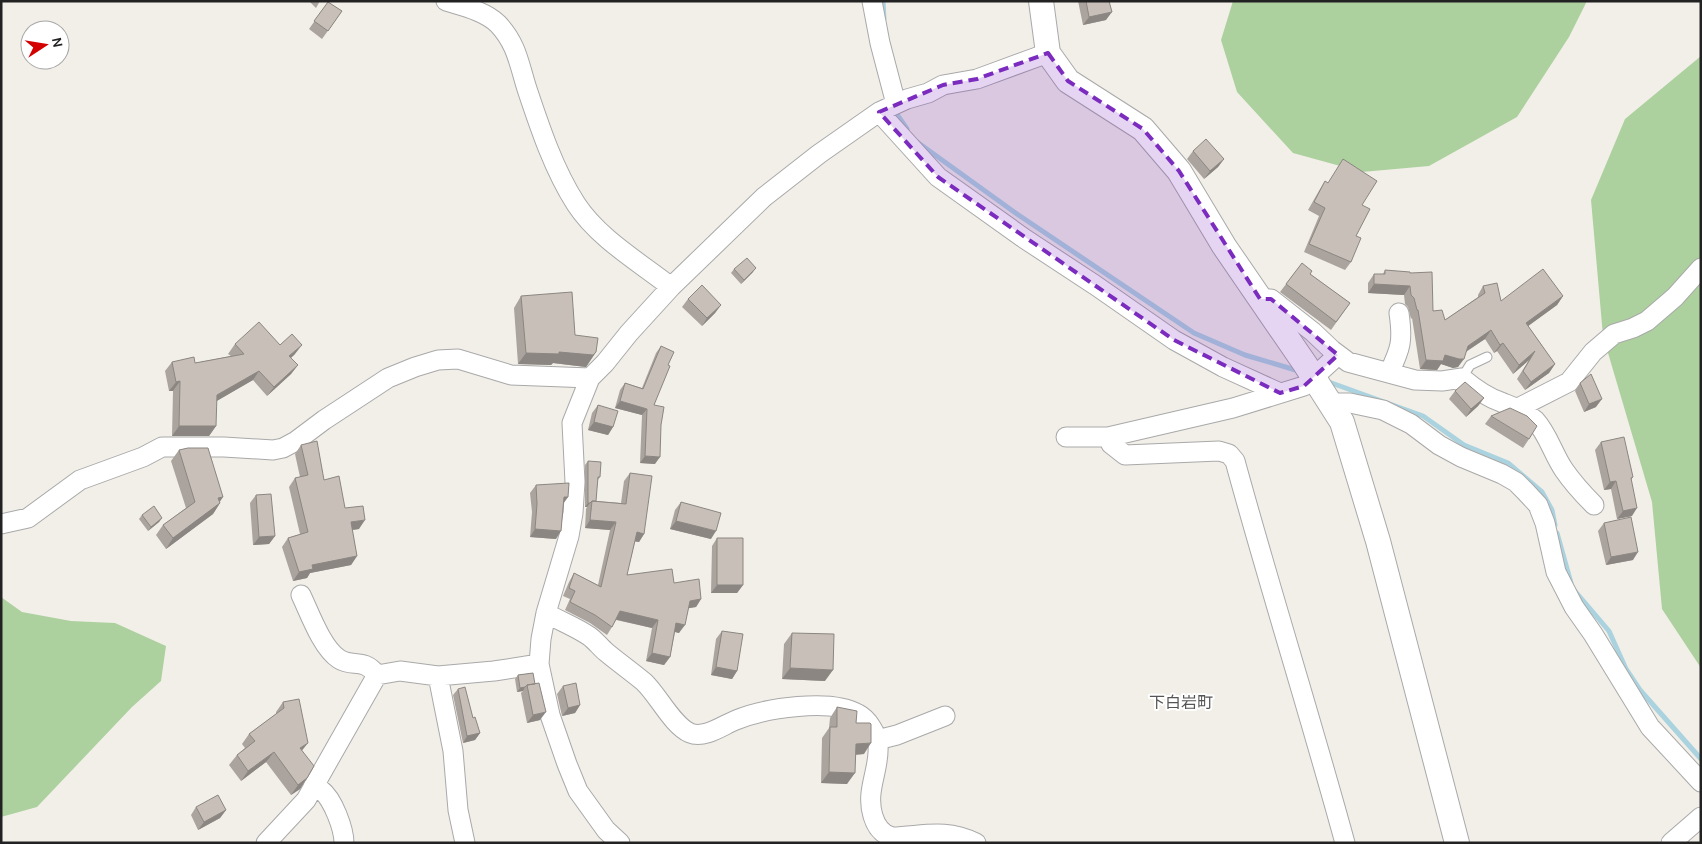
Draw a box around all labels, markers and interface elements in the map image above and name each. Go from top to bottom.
north arrow [20,20,70,70]
text: N [48,36,67,49]
district label: 下白岩町 [1149,693,1213,712]

